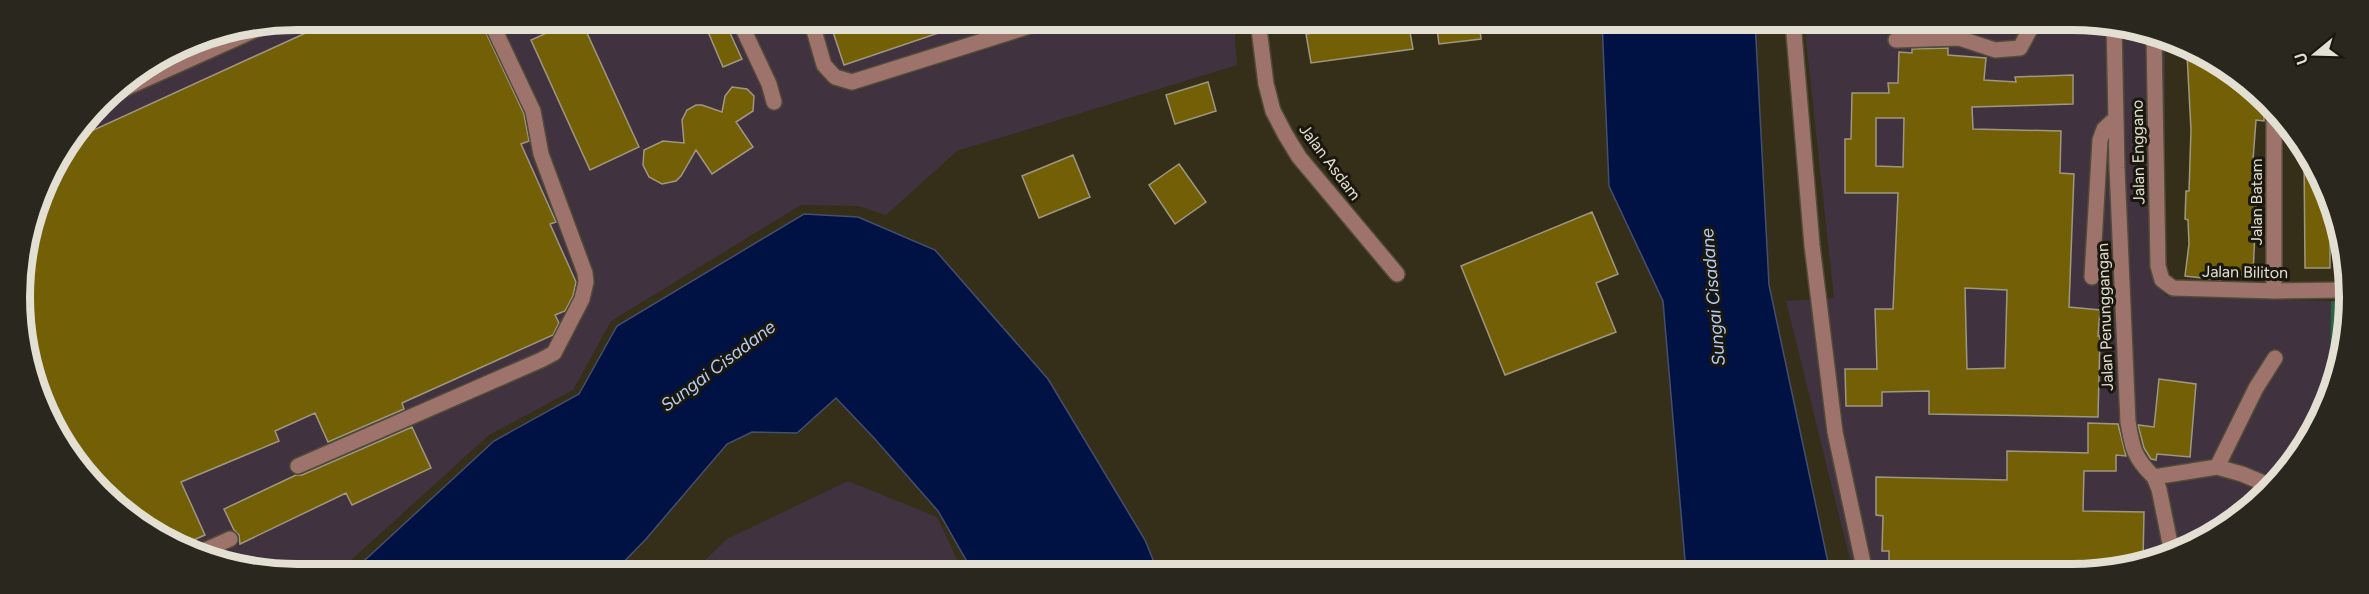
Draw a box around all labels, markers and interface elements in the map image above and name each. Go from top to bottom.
north arrow [2285,24,2345,84]
text: U [2290,50,2312,67]
street label: Jalan Enggano [2128,100,2148,204]
street label: Jalan Asdam [1295,120,1365,204]
street label: Jalan Batam [2247,159,2266,245]
water label: Sungai Cisadane [1696,227,1730,367]
street label: Jalan Penunggangan [2093,243,2117,391]
street label: Jalan Biliton [2202,262,2288,282]
water label: Sungai Cisadane [656,316,780,416]

